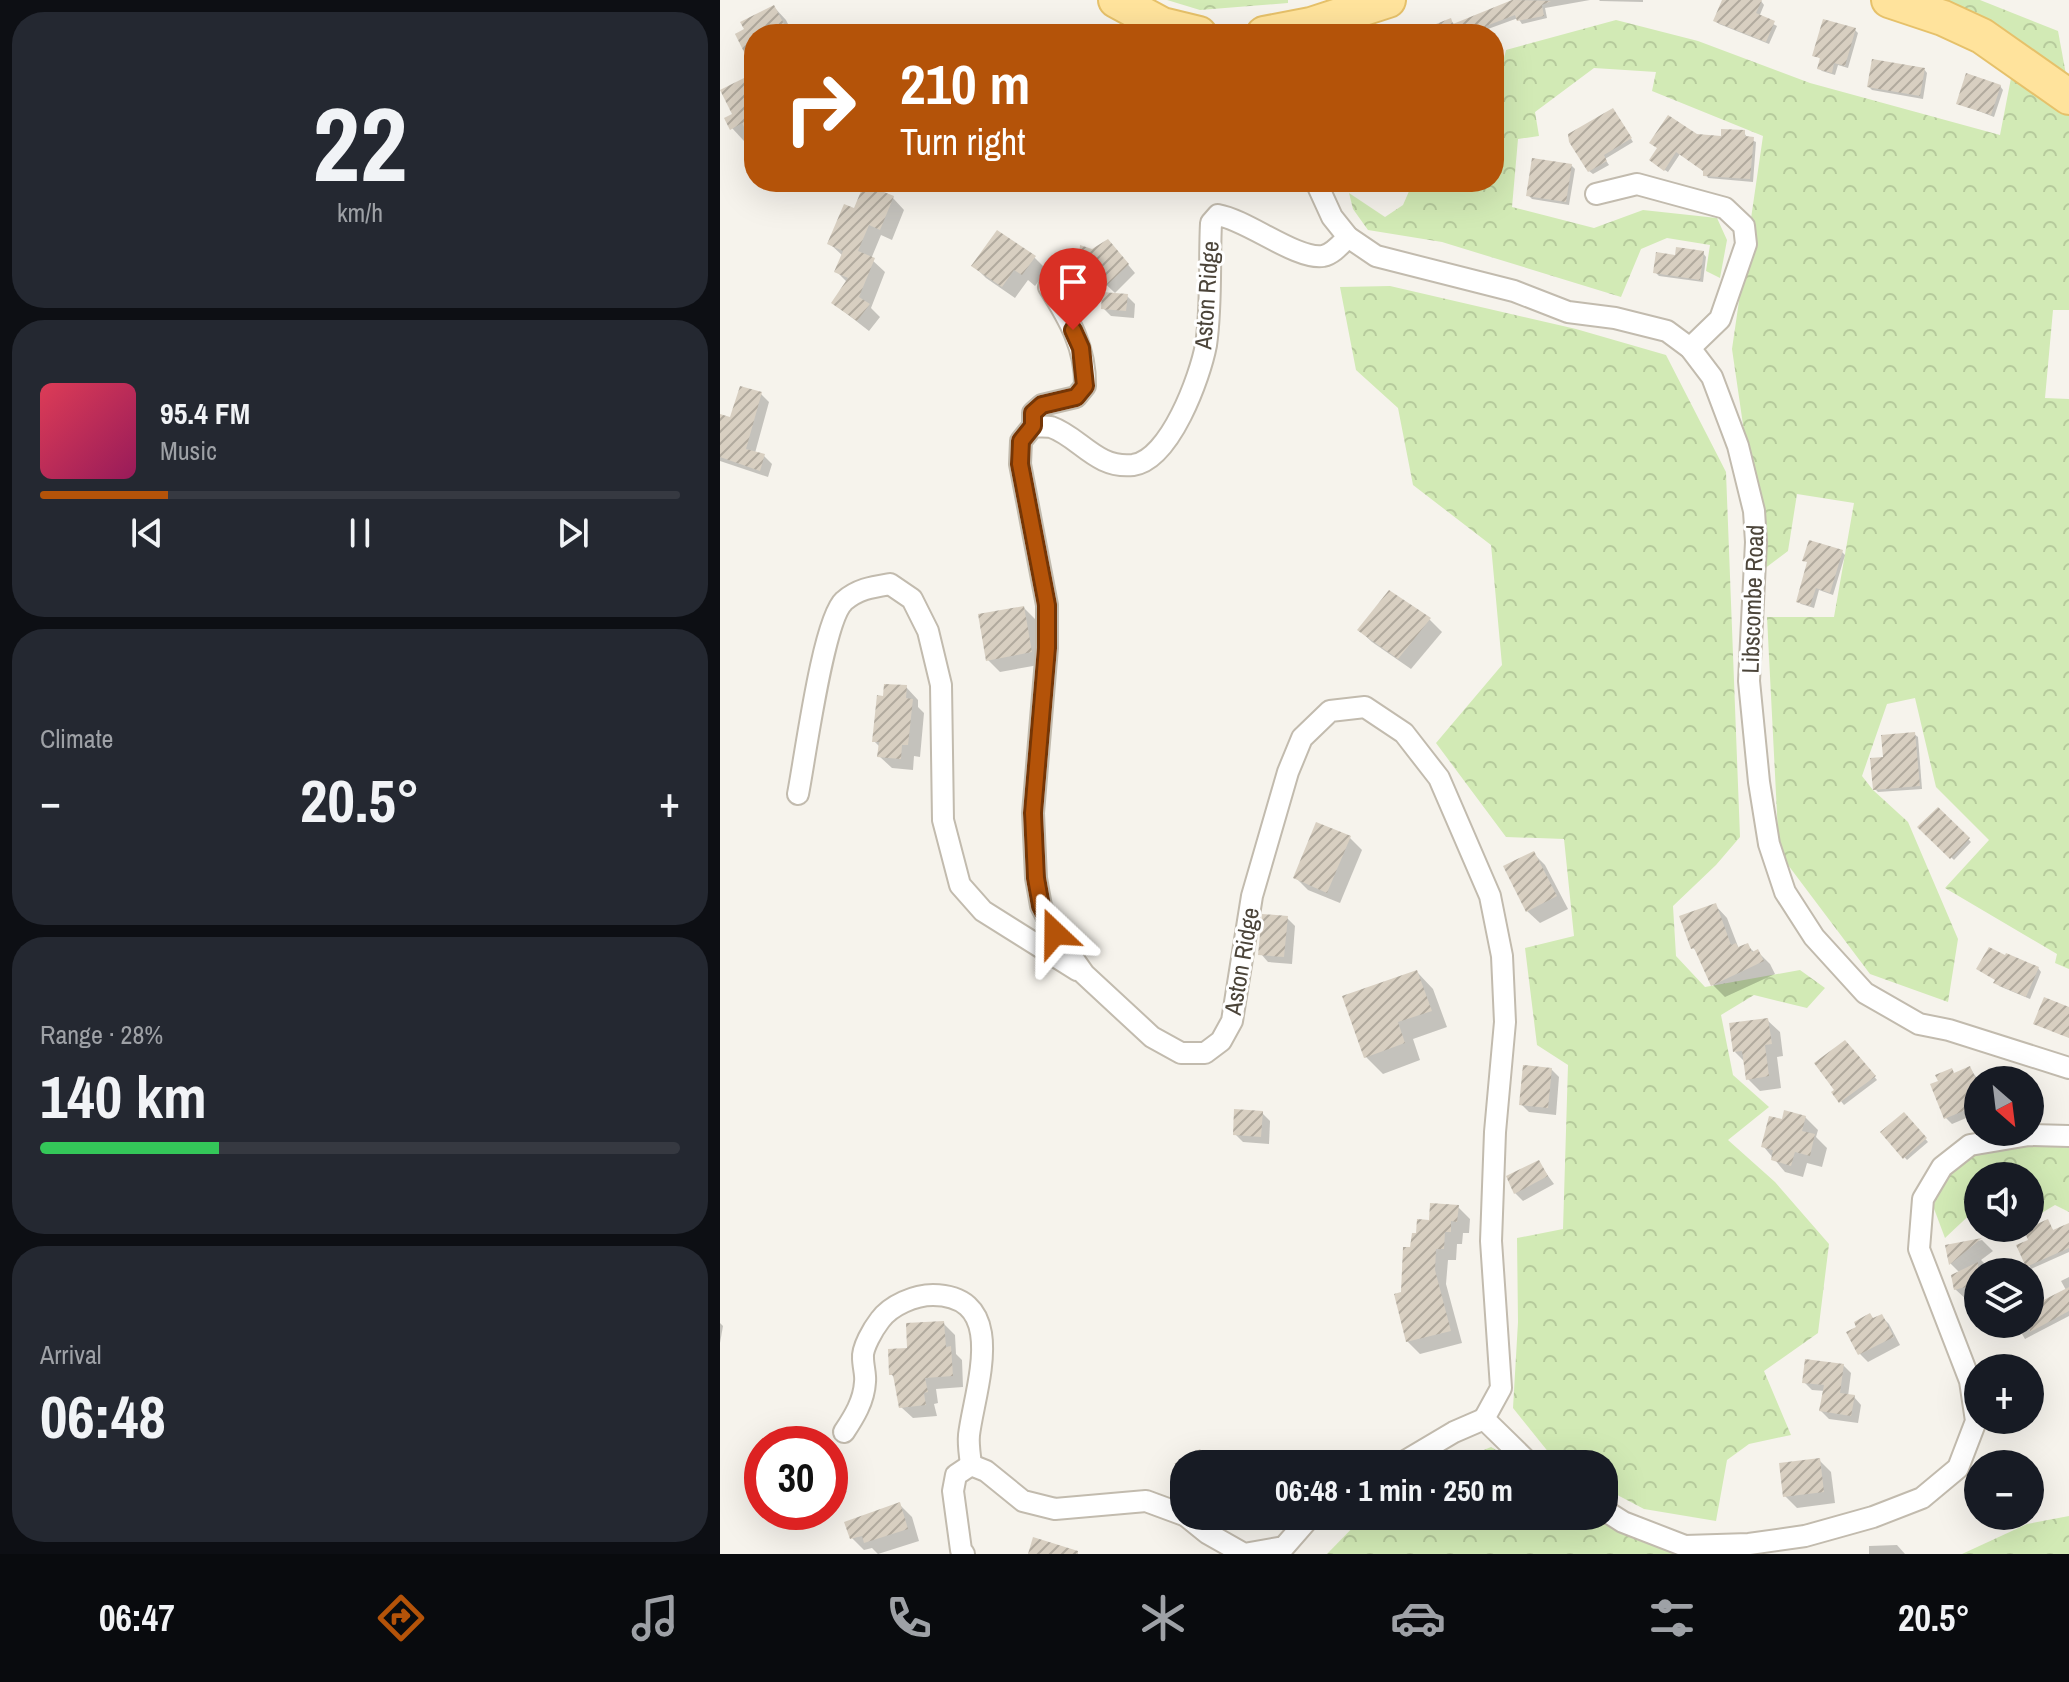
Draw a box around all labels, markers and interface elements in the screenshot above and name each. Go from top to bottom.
text: 210 m [900,46,1030,121]
icon: right [768,56,872,160]
text: 22 [313,73,407,213]
text: Turn right [900,118,1025,166]
text: km/h [337,195,383,230]
street label: Aston Ridge [1186,240,1226,351]
pin [1039,248,1107,330]
icon: arrive [1051,260,1095,304]
text: 95.4 FM [160,393,250,433]
text: Music [160,433,217,468]
icon: previous [125,511,169,555]
icon: pause [338,511,382,555]
icon: next [551,511,595,555]
street label: Libscombe Road [1733,524,1771,674]
text: Climate [40,721,113,756]
text: 20.5° [300,760,420,841]
text: − [40,771,61,831]
text: + [659,771,680,831]
position arrow [1013,891,1097,975]
street label: Aston Ridge [1216,905,1266,1018]
text: Range · 28% [40,1017,163,1052]
text: 140 km [40,1056,207,1137]
north arrow [1964,1066,2044,1146]
map controls [1964,1066,2044,1530]
button: sound [1964,1162,2044,1242]
button: layers [1964,1258,2044,1338]
text: Arrival [40,1337,102,1372]
button: + [1964,1354,2044,1434]
text: 06:48 [40,1376,166,1457]
speed limit sign: 30 [744,1426,848,1530]
button: − [1964,1450,2044,1530]
text: 06:48 · 1 min · 250 m [1275,1470,1513,1510]
icon: directions [373,1590,429,1646]
icon: music [627,1590,683,1646]
icon: phone [881,1590,937,1646]
icon: climate [1135,1590,1191,1646]
icon: car [1390,1590,1446,1646]
icon: filters [1644,1590,1700,1646]
text: 06:47 [99,1594,175,1642]
text: 20.5° [1898,1594,1970,1642]

